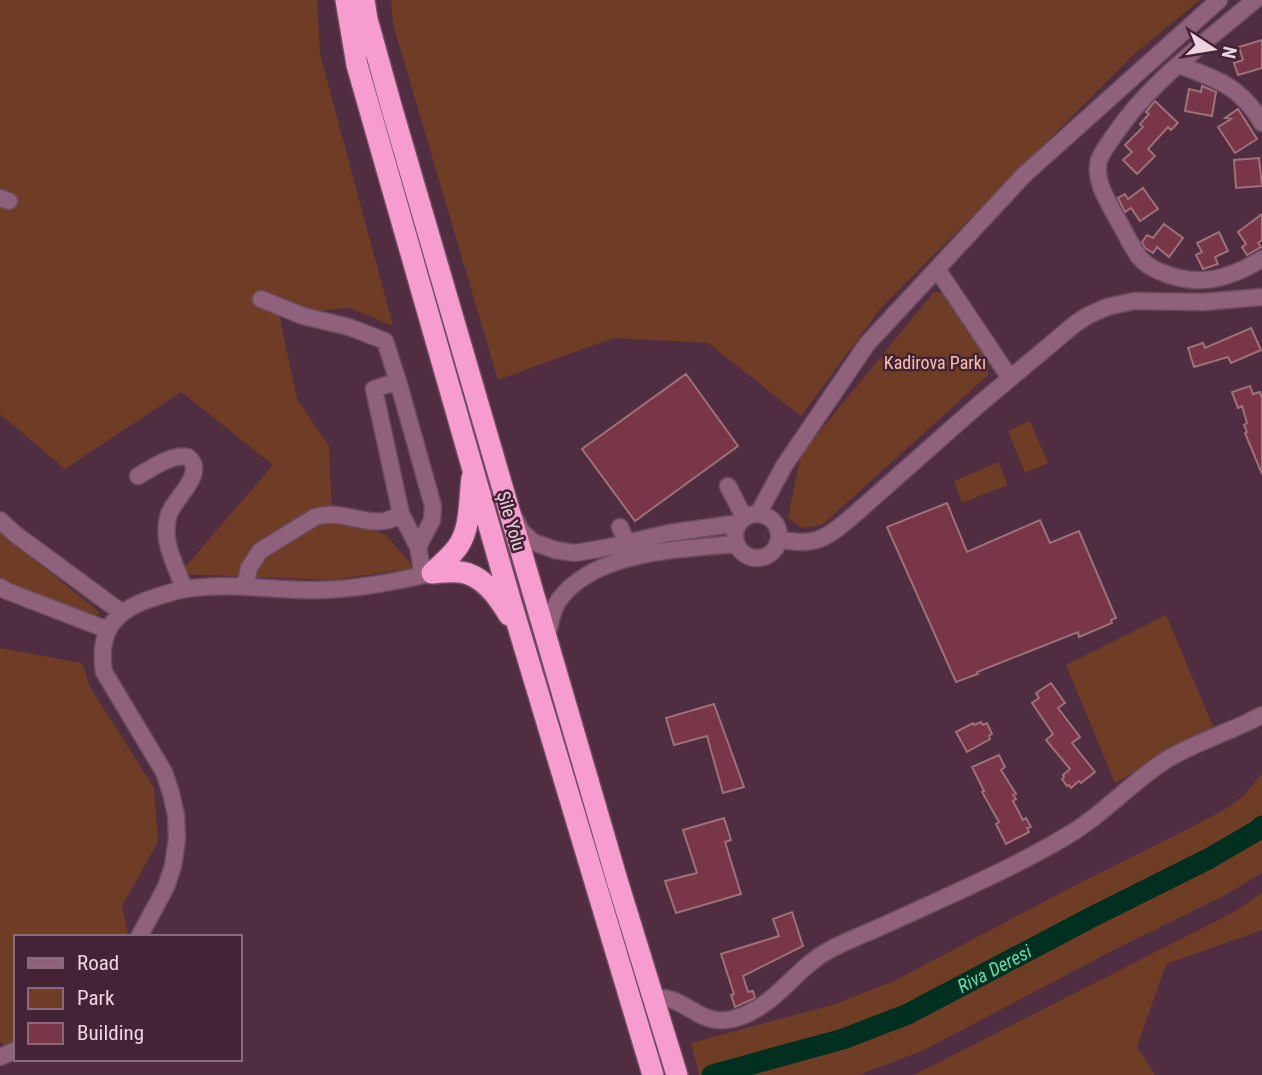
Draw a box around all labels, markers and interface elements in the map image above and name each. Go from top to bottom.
north arrow [1178,14,1248,84]
text: N [1217,44,1242,61]
park label: Kadirova Parkı [884,352,986,373]
street label: Şile Yolu [493,489,530,553]
legend [14,935,242,1061]
water label: Riva Deresi [953,940,1036,998]
text: Road [77,951,119,975]
text: Park [77,986,115,1010]
text: Building [77,1021,144,1045]

